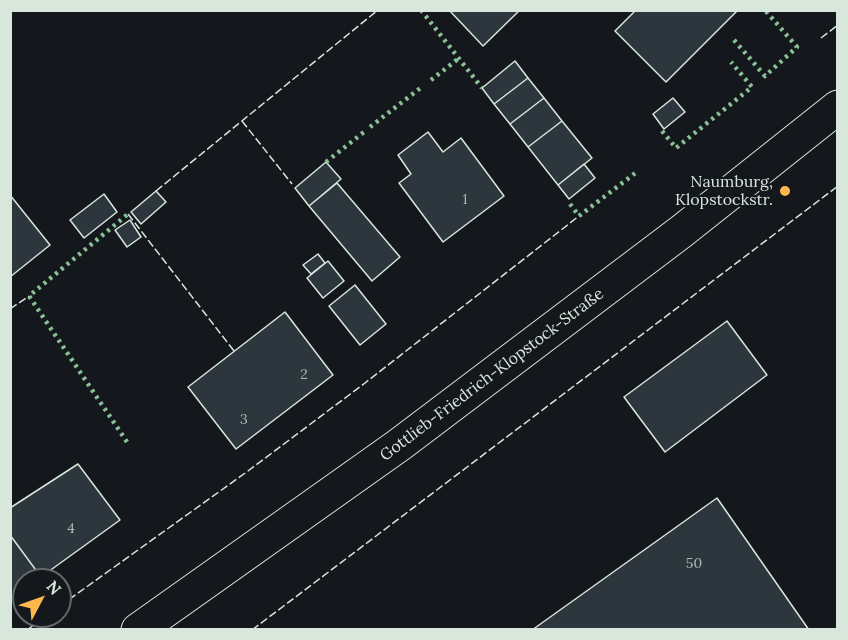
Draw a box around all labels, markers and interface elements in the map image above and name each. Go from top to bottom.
place label: Naumburg, Klopstockstr. [675,172,773,210]
marker: Naumburg, Klopstockstr. [778,184,792,198]
house number: 1 [462,192,468,208]
street label: Gottlieb-Friedrich-Klopstock-Straße [376,285,608,465]
house number: 2 [300,367,308,383]
house number: 3 [240,412,248,428]
house number: 4 [67,521,75,537]
house number: 50 [686,556,702,572]
north arrow [12,568,72,628]
text: N [42,576,66,599]

